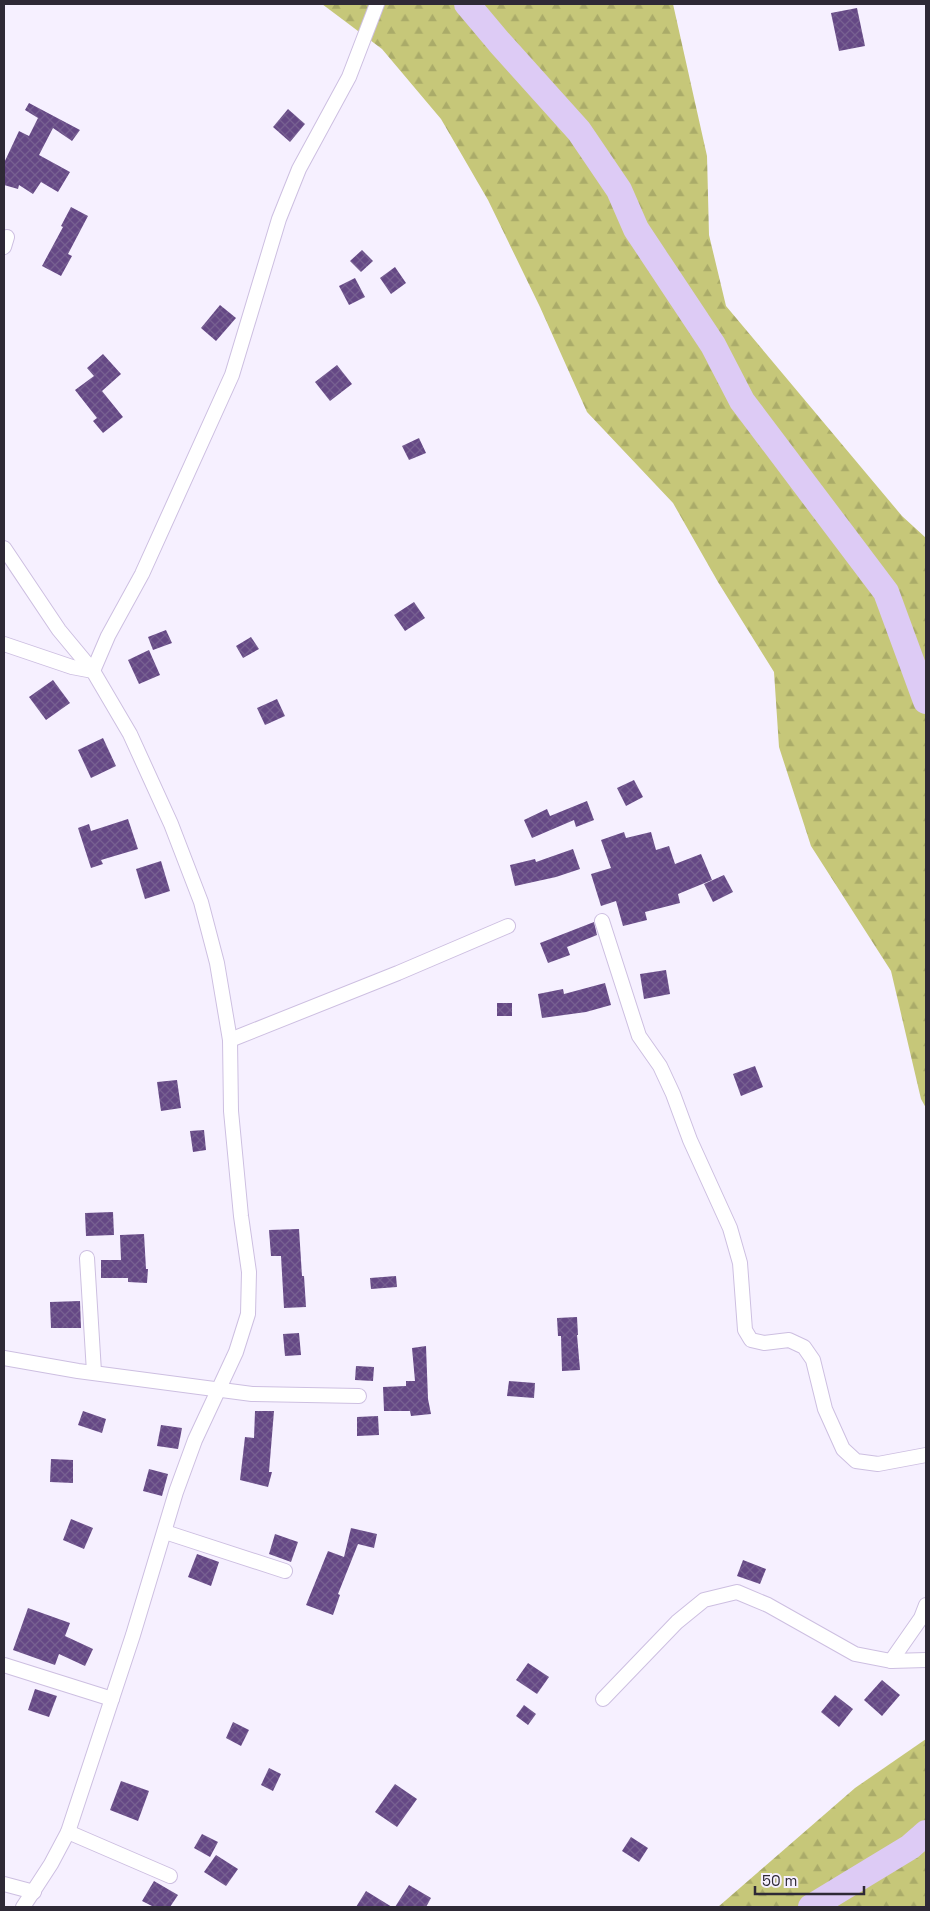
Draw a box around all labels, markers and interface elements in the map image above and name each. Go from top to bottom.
scale bar [755,1864,864,1896]
text: 50 m [762,1871,797,1890]

